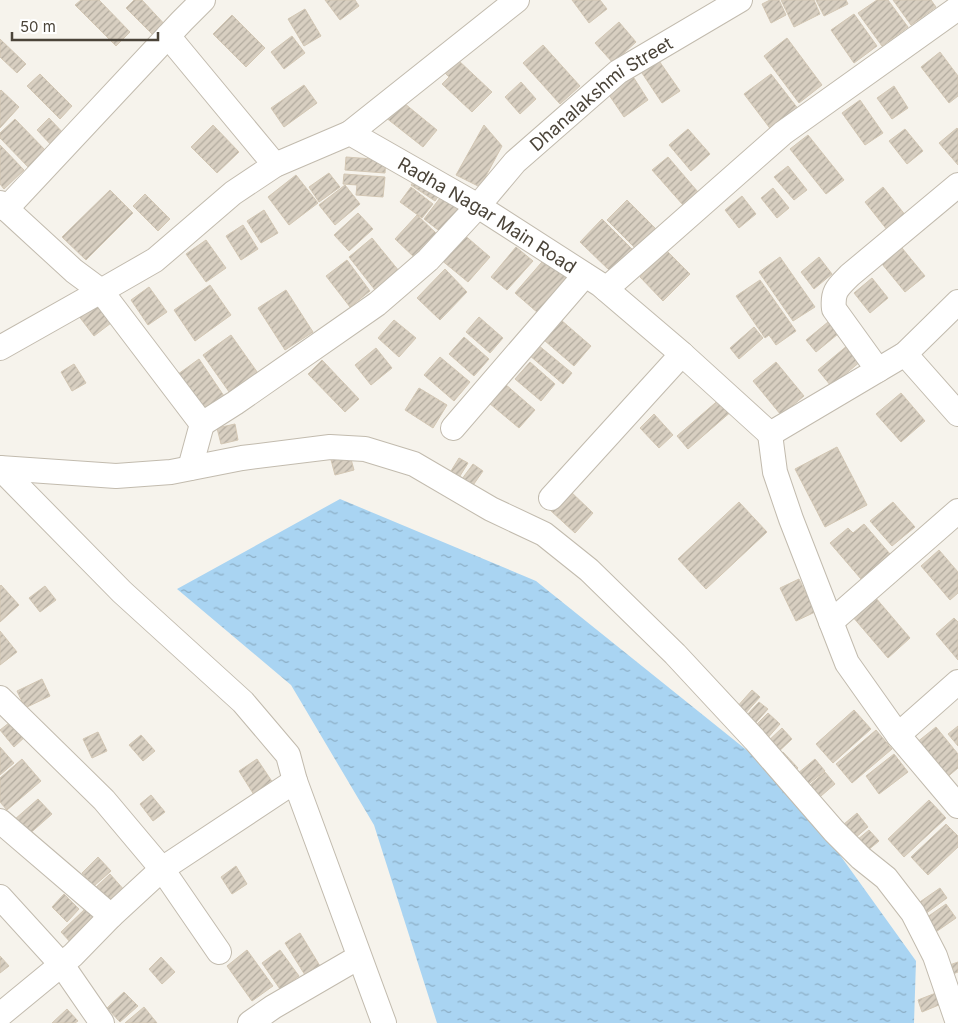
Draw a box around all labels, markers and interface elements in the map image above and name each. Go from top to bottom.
scale bar [12,10,159,42]
text: 50 m [20,17,56,36]
street label: Dhanalakshmi Street [525,32,676,155]
street label: Radha Nagar Main Road [395,152,580,277]

